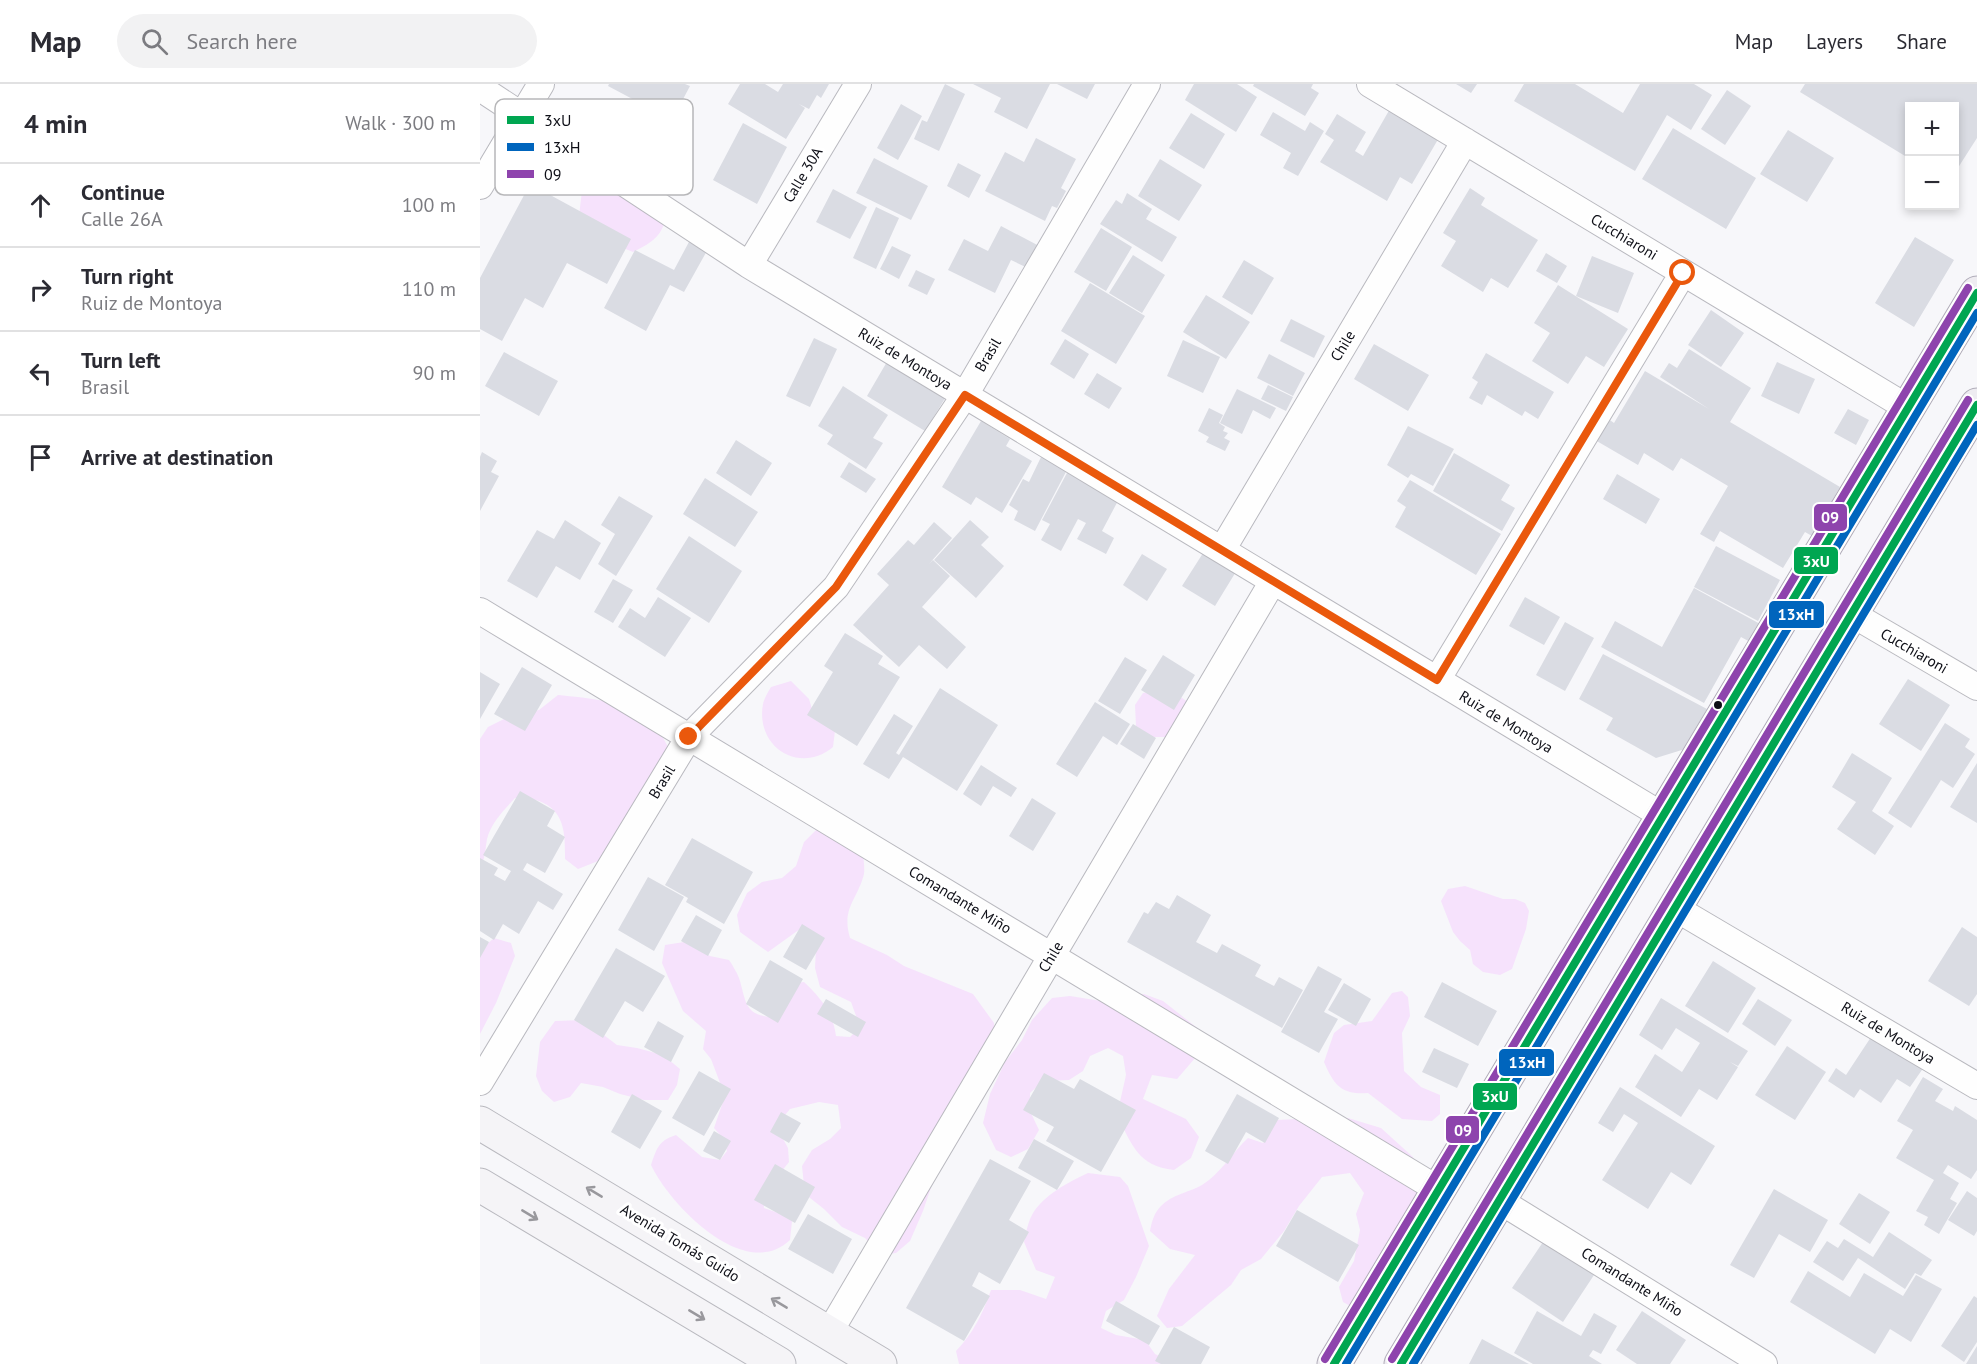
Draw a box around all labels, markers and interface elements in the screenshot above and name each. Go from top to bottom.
search box [117,14,537,68]
text: Map [30,23,81,60]
icon: search [138,25,171,58]
text: Search here [186,27,297,55]
text: Map [1735,28,1773,55]
text: Layers [1806,28,1863,55]
text: Share [1896,28,1947,55]
legend [495,99,693,195]
map controls [1905,102,1959,210]
button: + [1905,102,1959,156]
text: 4 min [24,107,87,140]
text: Walk · 300 m [345,110,456,136]
text: 3xU [544,110,571,130]
text: 13xH [544,137,580,157]
street label: Calle 30A [779,143,827,206]
button: − [1905,156,1959,210]
text: 09 [544,164,561,184]
text: Continue [81,178,165,206]
icon: ahead [24,189,57,222]
text: 100 m [402,192,456,218]
text: Calle 26A [81,206,163,232]
street label: Cucchiaroni [1587,209,1661,264]
route start [1669,259,1695,285]
text: Turn right [81,262,173,290]
icon: right [24,273,57,306]
text: 110 m [402,276,456,302]
text: Ruiz de Montoya [81,290,223,316]
street label: Ruiz de Montoya [855,323,956,394]
street label: Chile [1326,327,1359,365]
street label: Brasil [970,334,1005,375]
text: Turn left [81,346,161,374]
icon: left [24,357,57,390]
text: 90 m [413,360,456,386]
text: Brasil [81,374,129,400]
icon: arrive [24,441,57,474]
text: Arrive at destination [81,443,273,471]
line badge: 09 [1813,503,1848,532]
text: 09 [1821,507,1839,527]
line badge: 3xU [1793,546,1839,575]
text: 3xU [1802,551,1830,571]
line badge: 13xH [1768,600,1825,629]
text: 13xH [1778,604,1814,624]
street label: Cucchiaroni [1877,624,1951,677]
street label: Ruiz de Montoya [1456,686,1557,757]
unlabelled marker [1712,699,1724,711]
route end [675,723,701,749]
street label: Brasil [644,761,679,802]
street label: Comandante Miño [906,861,1015,938]
street label: Chile [1034,938,1067,976]
street label: Ruiz de Montoya [1838,997,1939,1068]
line badge: 13xH [1498,1048,1555,1077]
text: 13xH [1509,1052,1545,1072]
line badge: 3xU [1472,1082,1518,1111]
text: 3xU [1481,1086,1509,1106]
line badge: 09 [1445,1115,1480,1144]
text: 09 [1454,1120,1472,1140]
one-way arrow [586,1185,603,1197]
street label: Avenida Tomás Guido [617,1199,743,1286]
one-way arrow [521,1209,538,1221]
street label: Comandante Miño [1578,1243,1687,1320]
one-way arrow [771,1297,788,1309]
one-way arrow [688,1309,705,1321]

